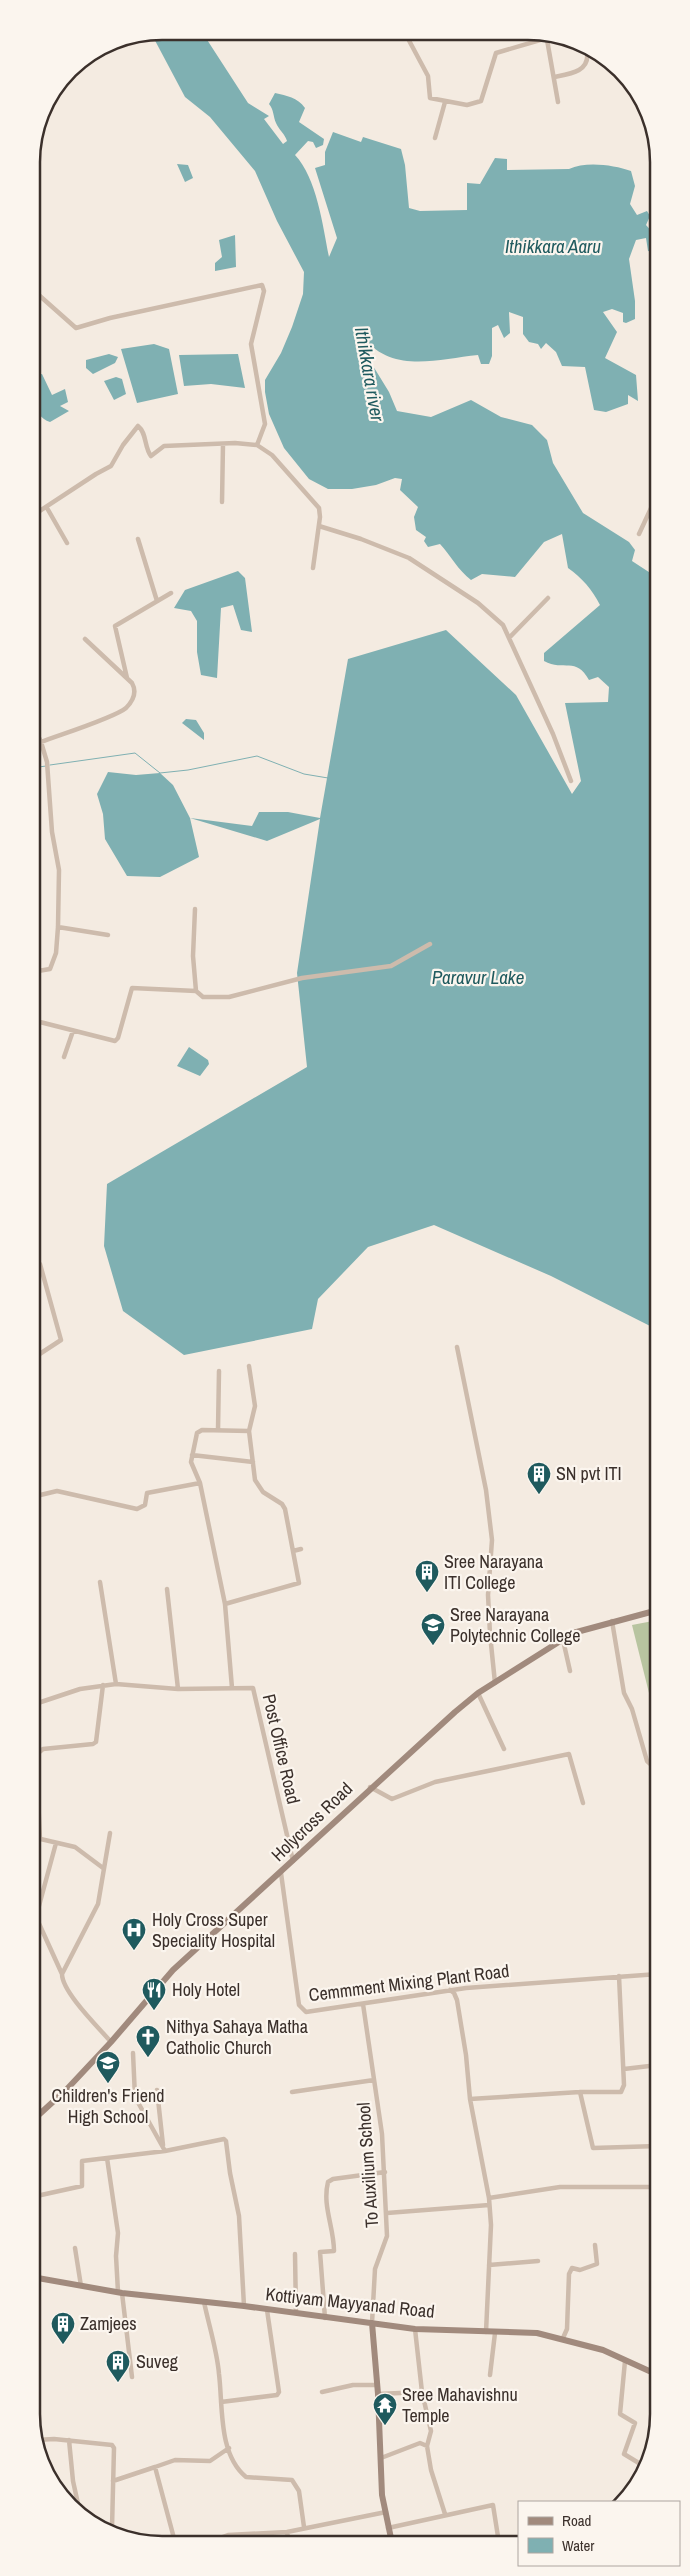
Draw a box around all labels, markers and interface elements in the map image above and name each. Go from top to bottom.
water label: Ithikkara Aaru [505,233,601,259]
water label: Ithikkara river [349,325,391,424]
water label: Paravur Lake [432,964,524,990]
building icon: SN pvt ITI [526,1461,552,1495]
place label: SN pvt ITI [556,1461,622,1486]
place label: Sree Narayana ITI College [444,1549,543,1595]
building icon: Sree Narayana ITI College [414,1559,440,1593]
place label: Sree Narayana Polytechnic College [450,1602,580,1648]
school or university icon: Sree Narayana Polytechnic College [420,1612,446,1646]
street label: Post Office Road [257,1691,306,1806]
street label: Holycross Road [266,1776,358,1867]
place label: Holy Cross Super Speciality Hospital [152,1907,275,1953]
hospital icon: Holy Cross Super Speciality Hospital [121,1917,147,1951]
street label: Cemmment Mixing Plant Road [307,1958,511,2007]
restaurant icon: Holy Hotel [141,1977,167,2011]
place label: Holy Hotel [172,1977,240,2002]
place label: Nithya Sahaya Matha Catholic Church [166,2014,308,2060]
church icon: Nithya Sahaya Matha Catholic Church [135,2024,161,2058]
school or university icon: Children's Friend High School [95,2050,121,2084]
place label: Children's Friend High School [52,2083,164,2129]
street label: To Auxilium School [351,2102,384,2229]
street label: Kottiyam Mayyanad Road [264,2281,436,2324]
building icon: Zamjees [50,2311,76,2345]
place label: Zamjees [80,2311,137,2336]
building icon: Suveg [105,2349,131,2383]
place label: Suveg [136,2349,179,2374]
place label: Sree Mahavishnu Temple [402,2382,518,2428]
temple icon: Sree Mahavishnu Temple [372,2392,398,2426]
legend [518,2501,680,2566]
text: Road [562,2510,591,2531]
text: Water [562,2535,594,2556]

